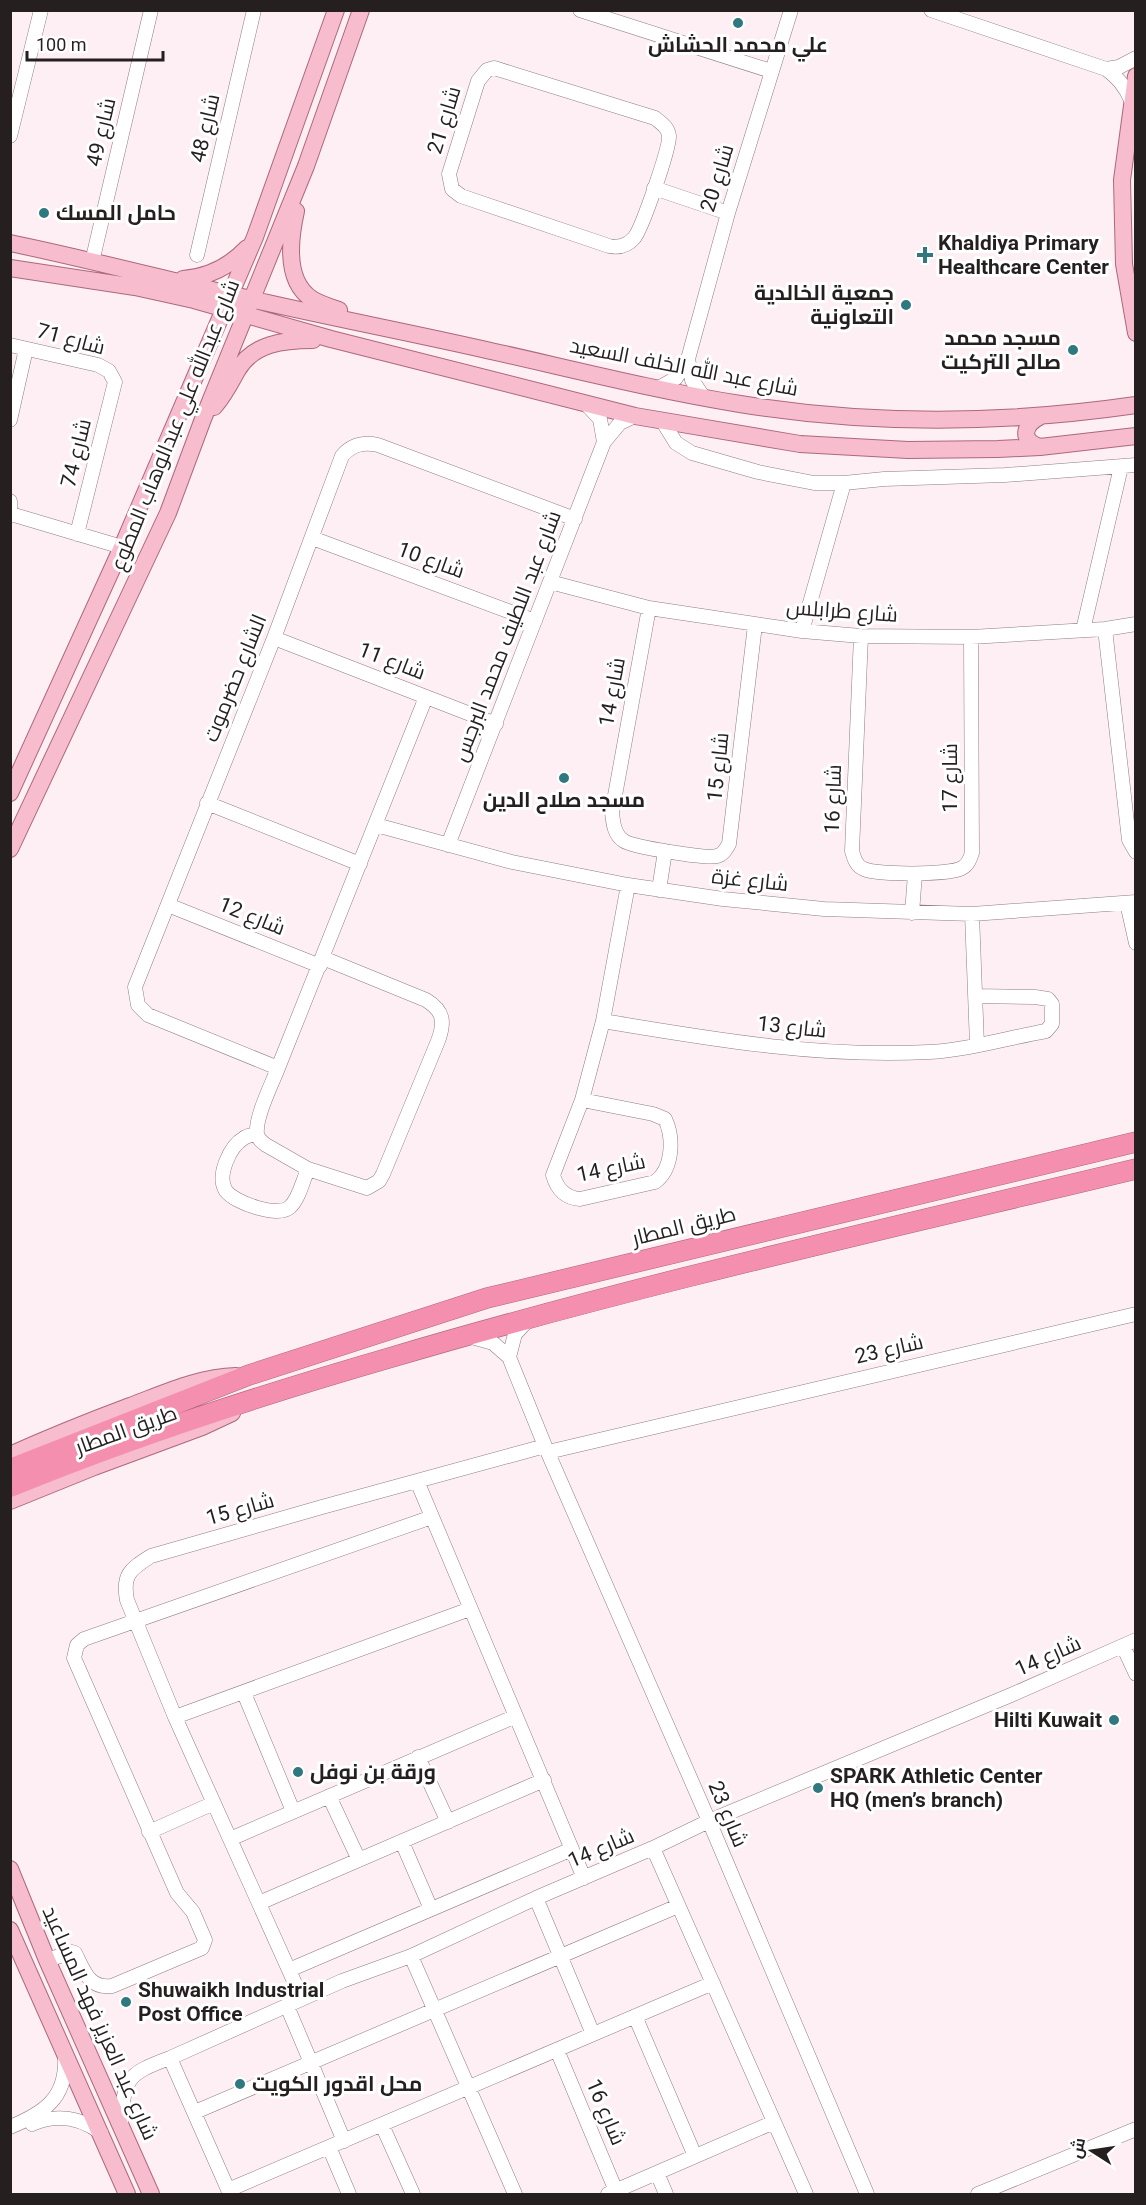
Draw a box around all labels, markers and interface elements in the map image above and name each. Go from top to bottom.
marker: علي محمد الحشاش [731,16,745,30]
scale bar [27,24,164,62]
place label: علي محمد الحشاش [648,33,828,62]
text: 100 m [36,34,87,55]
street label: شارع 21 [422,83,468,157]
street label: شارع 48 [185,91,226,165]
street label: شارع 49 [81,95,122,169]
street label: شارع 20 [695,141,741,215]
place label: حامل المسك [56,201,176,225]
marker: حامل المسك [37,206,51,220]
place label: Khaldiya Primary Healthcare Center [938,231,1109,279]
marker: Khaldiya Primary Healthcare Center [916,246,934,264]
street label: شارع عبدالله علي عبدالوهاب المطوع [104,275,248,575]
place label: جمعية الخالدية التعاونية [754,281,894,330]
marker: جمعية الخالدية التعاونية [899,298,913,312]
street label: شارع 71 [34,318,108,362]
place label: مسجد محمد صالح التركيت [941,326,1061,376]
street label: شارع عبد الله الخلف السعيد [567,331,801,403]
marker: مسجد محمد صالح التركيت [1066,343,1080,357]
street label: شارع 74 [56,416,98,490]
street label: شارع عبد اللطيف محمد البرجس [448,507,568,765]
street label: شارع 10 [394,537,468,585]
street label: شارع طرابلس [785,595,899,629]
street label: الشارع حضرموت [199,611,273,746]
street label: شارع 11 [355,637,429,687]
street label: شارع 14 [594,656,632,729]
street label: شارع 15 [702,731,736,803]
street label: شارع 17 [938,743,964,813]
street label: شارع 16 [820,764,848,834]
marker: مسجد صلاح الدين [557,771,571,785]
place label: مسجد صلاح الدين [483,788,645,814]
street label: شارع غزة [710,864,789,898]
street label: شارع 12 [215,892,289,942]
street label: شارع 13 [756,1011,828,1045]
street label: شارع 14 [575,1149,648,1189]
street label: طريق المطار [629,1202,739,1252]
street label: شارع 23 [852,1329,926,1370]
street label: طريق المطار [71,1401,180,1461]
street label: شارع 15 [203,1488,277,1532]
street label: شارع 14 [1011,1631,1085,1683]
place label: Hilti Kuwait [994,1708,1102,1732]
marker: Hilti Kuwait [1107,1713,1121,1727]
place label: ورقة بن نوفل [310,1760,436,1785]
place label: SPARK Athletic Center HQ (men’s branch) [830,1764,1043,1812]
marker: ورقة بن نوفل [291,1765,305,1779]
street label: شارع 23 [702,1777,753,1851]
marker: SPARK Athletic Center HQ (men’s branch) [811,1781,825,1795]
street label: شارع 14 [564,1823,638,1874]
street label: شارع عبد العزيز فهد المساعيد [36,1902,163,2145]
place label: Shuwaikh Industrial Post Office [138,1978,324,2026]
marker: Shuwaikh Industrial Post Office [119,1995,133,2009]
place label: محل اقدور الكويت [252,2072,422,2097]
street label: شارع 16 [580,2075,631,2149]
marker: محل اقدور الكويت [233,2077,247,2091]
north arrow [1062,2121,1122,2181]
text: ش [1066,2136,1089,2160]

